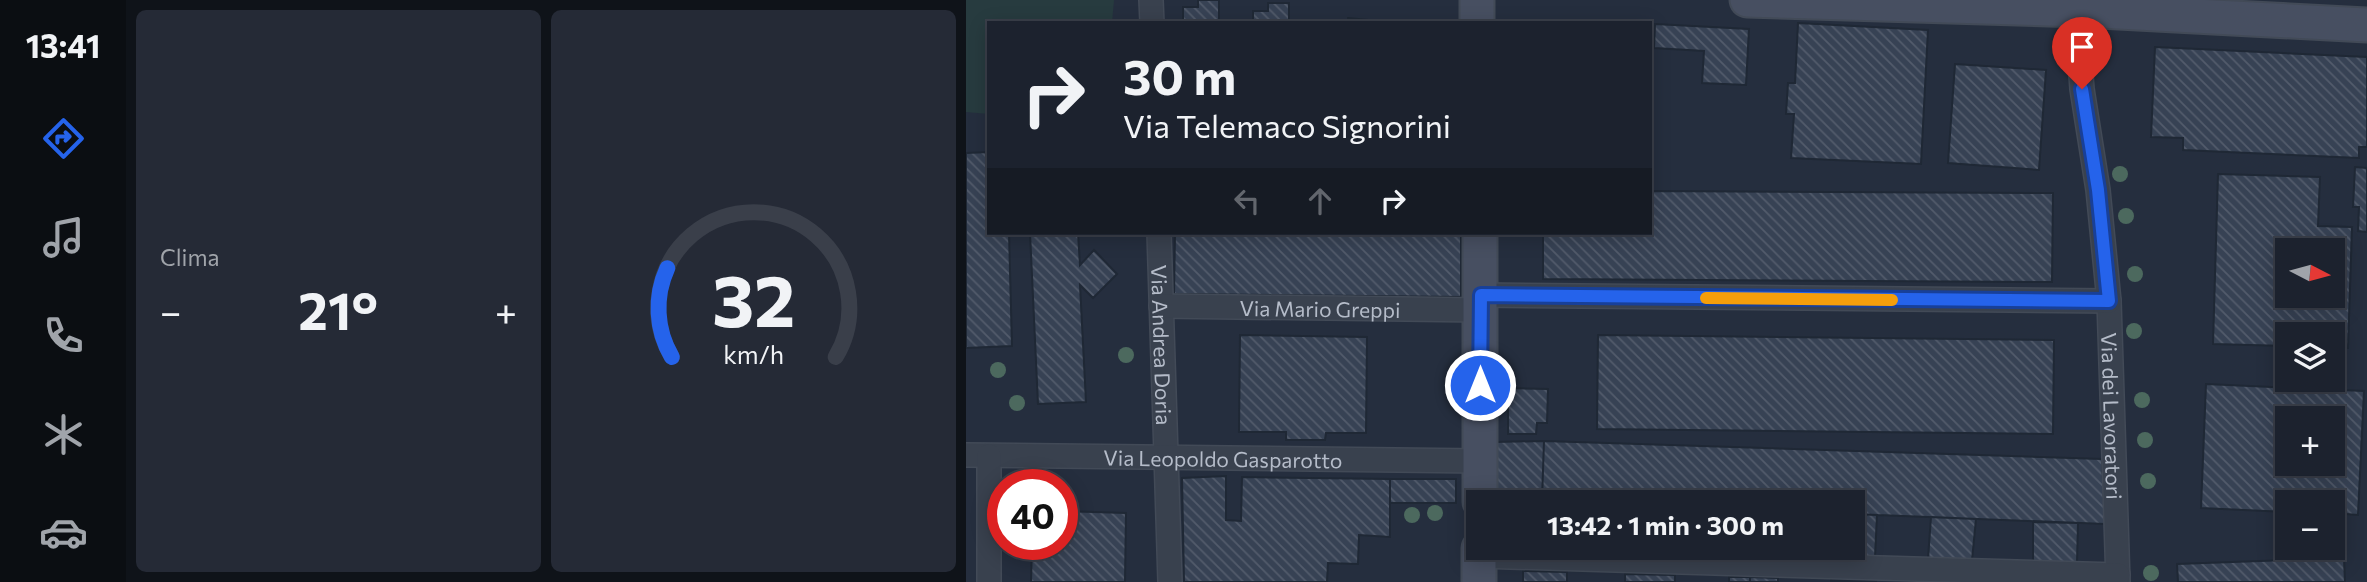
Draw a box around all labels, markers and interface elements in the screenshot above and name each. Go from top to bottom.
pin [2052,17,2112,89]
text: 13:41 [26,25,100,65]
icon: arrive [2063,28,2101,66]
text: 30 m [1123,45,1236,105]
icon: right [1008,49,1099,140]
text: Via Telemaco Signorini [1123,105,1451,145]
icon: directions [39,114,88,163]
icon: left [1228,182,1266,220]
icon: ahead [1301,182,1339,220]
icon: right [1374,182,1412,220]
icon: music [39,213,88,262]
north arrow [2275,238,2345,308]
map controls [2275,238,2345,560]
text: Clima [160,243,220,271]
text: 32 [712,253,795,342]
street label: Via Andrea Doria [1148,264,1178,426]
text: 21° [298,277,378,341]
text: − [160,287,182,334]
text: + [495,287,517,334]
street label: Via Mario Greppi [1239,294,1401,321]
icon: phone [39,311,88,360]
button: layers [2275,322,2345,392]
street label: Via dei Lavoratori [2098,332,2128,500]
text: km/h [723,339,784,369]
position arrow [1443,348,1517,422]
button: + [2275,406,2345,476]
icon: climate [39,410,88,459]
street label: Via Leopoldo Gasparotto [1103,444,1343,472]
speed limit sign: 40 [987,469,1078,560]
button: − [2275,490,2345,560]
icon: car [39,508,88,557]
text: 13:42 · 1 min · 300 m [1547,509,1784,540]

